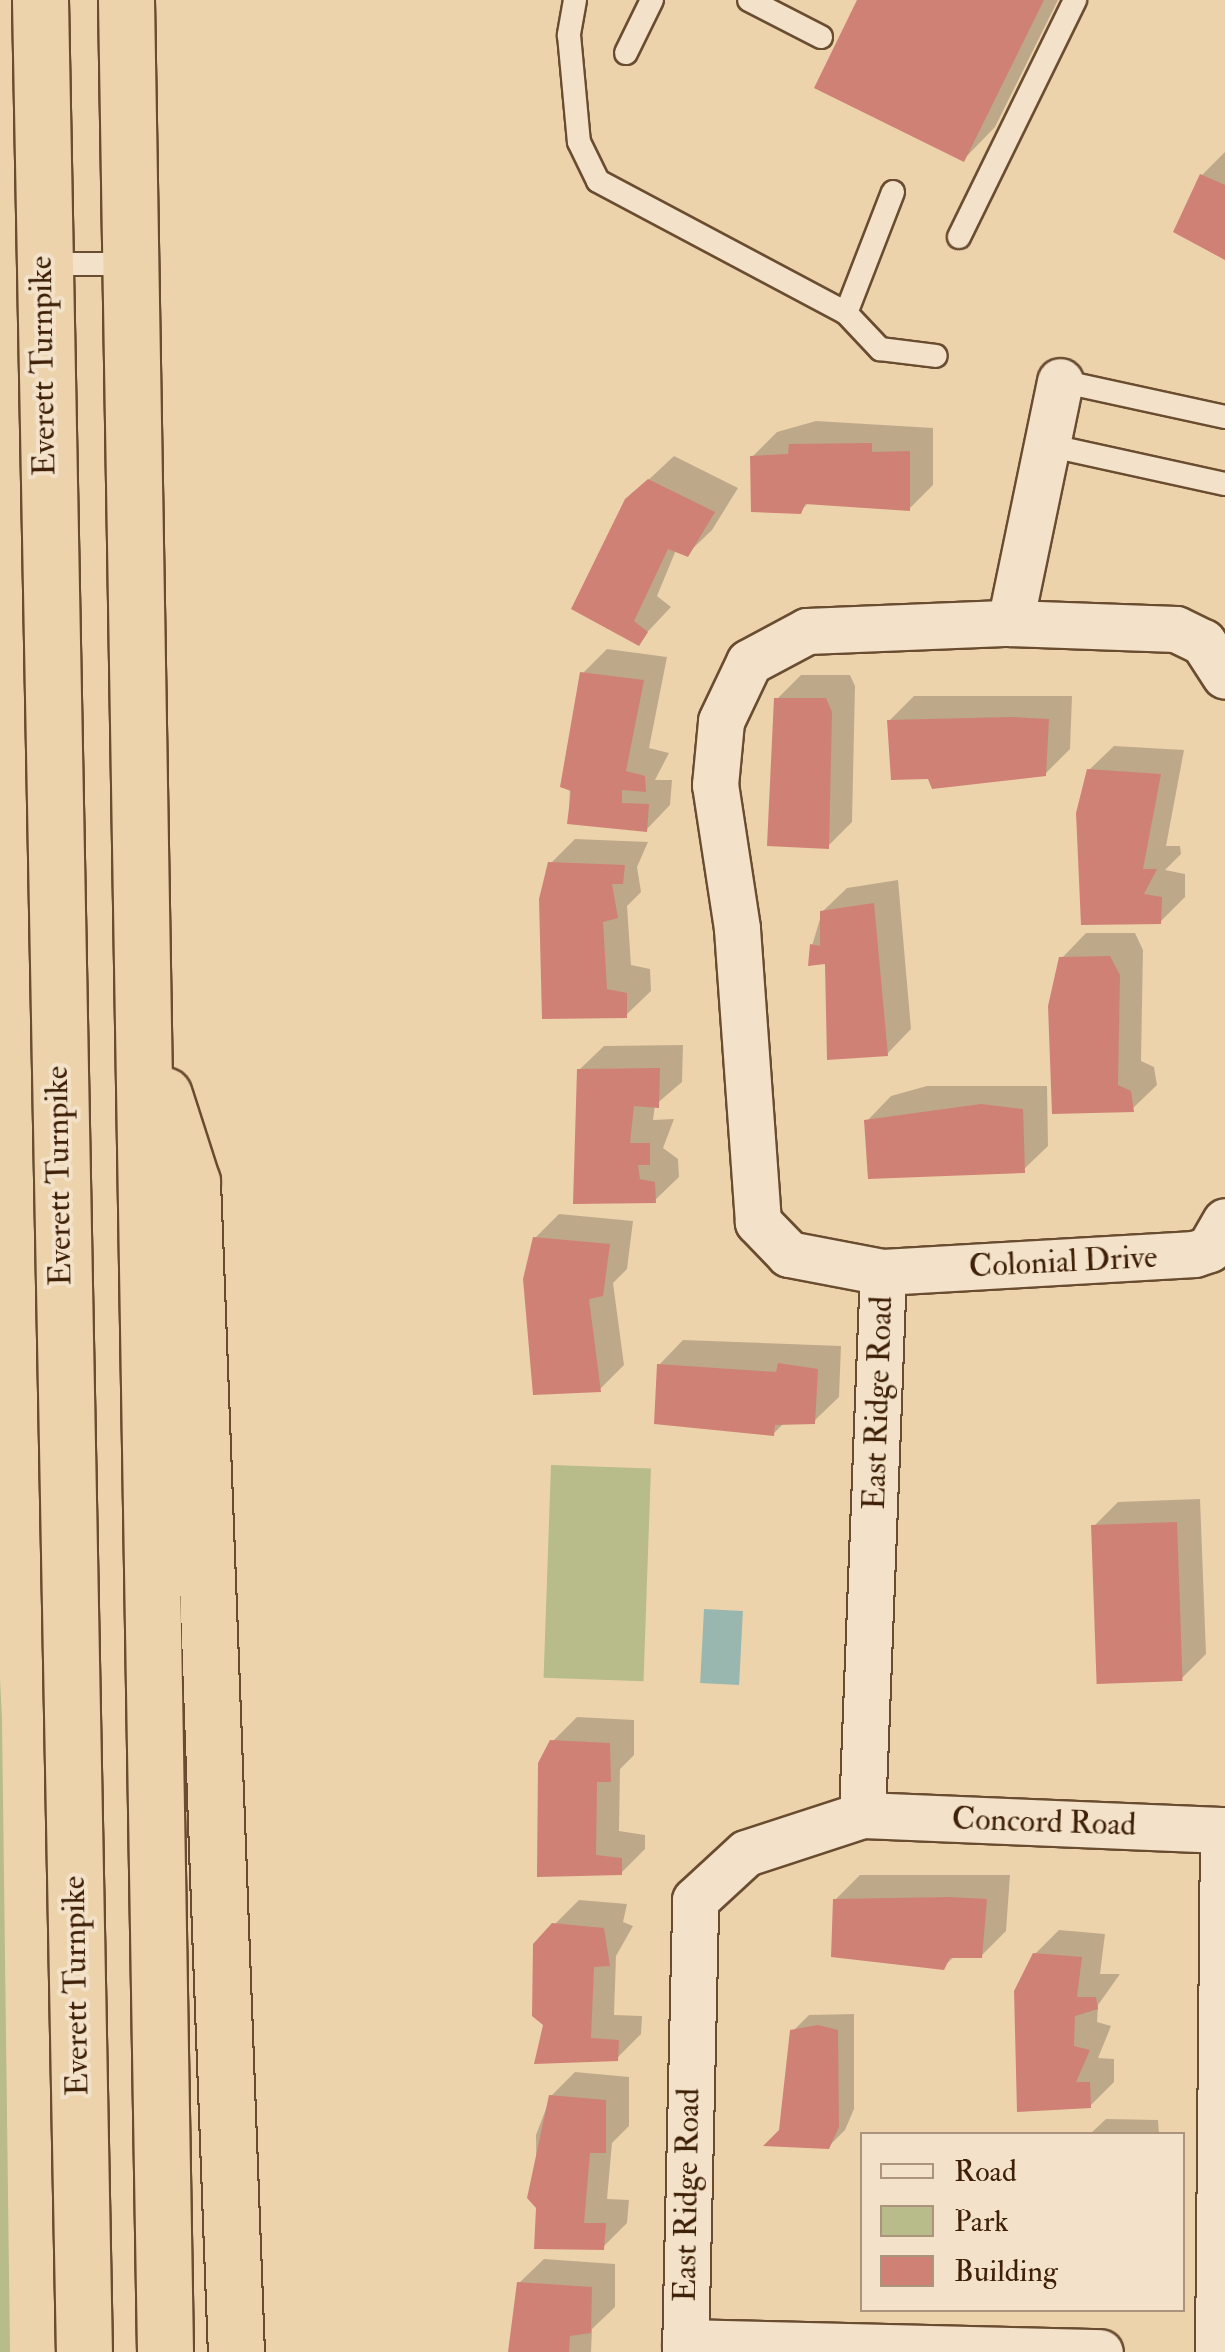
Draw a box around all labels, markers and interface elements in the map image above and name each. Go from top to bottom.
street label: Everett Turnpike [22,256,64,476]
street label: Everett Turnpike [38,1066,80,1286]
street label: Colonial Drive [968,1238,1158,1286]
street label: East Ridge Road [855,1295,901,1511]
street label: Concord Road [951,1800,1137,1844]
street label: Everett Turnpike [55,1876,97,2096]
street label: East Ridge Road [666,2088,708,2302]
legend [860,2132,1185,2312]
text: Road [954,2153,1017,2190]
text: Park [954,2203,1009,2240]
text: Building [954,2253,1058,2290]

